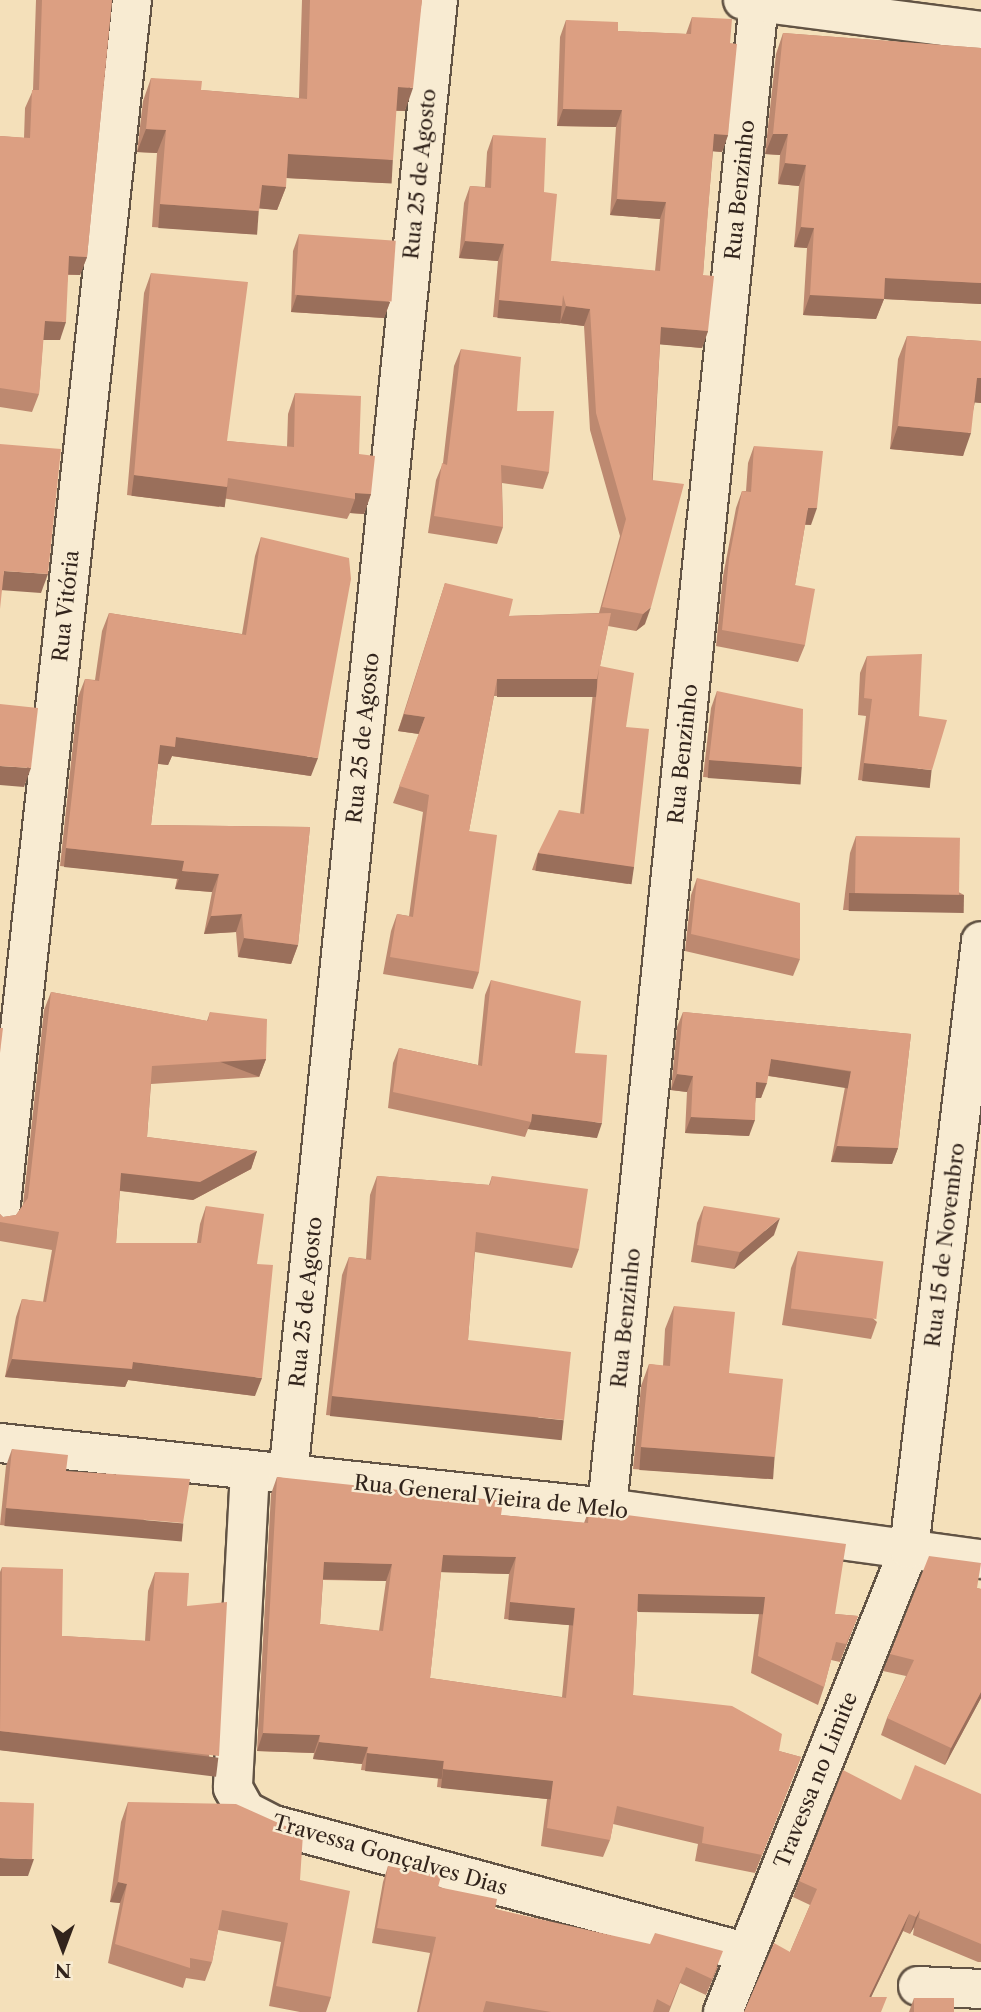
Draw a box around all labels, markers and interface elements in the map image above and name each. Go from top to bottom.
street label: Rua 25 de Agosto [398,87,442,261]
street label: Rua Benzinho [720,119,760,261]
street label: Rua Vitória [48,548,84,664]
street label: Rua 25 de Agosto [341,651,385,825]
street label: Rua Benzinho [663,683,703,825]
street label: Rua 15 de Novembro [920,1141,970,1349]
street label: Rua 25 de Agosto [284,1215,328,1389]
street label: Rua Benzinho [606,1247,646,1389]
street label: Rua General Vieira de Melo [352,1470,630,1524]
street label: Travessa no Limite [769,1688,863,1872]
street label: Travessa Gonçalves Dias [270,1809,510,1901]
north arrow [28,1914,98,1984]
text: N [55,1959,71,1982]

